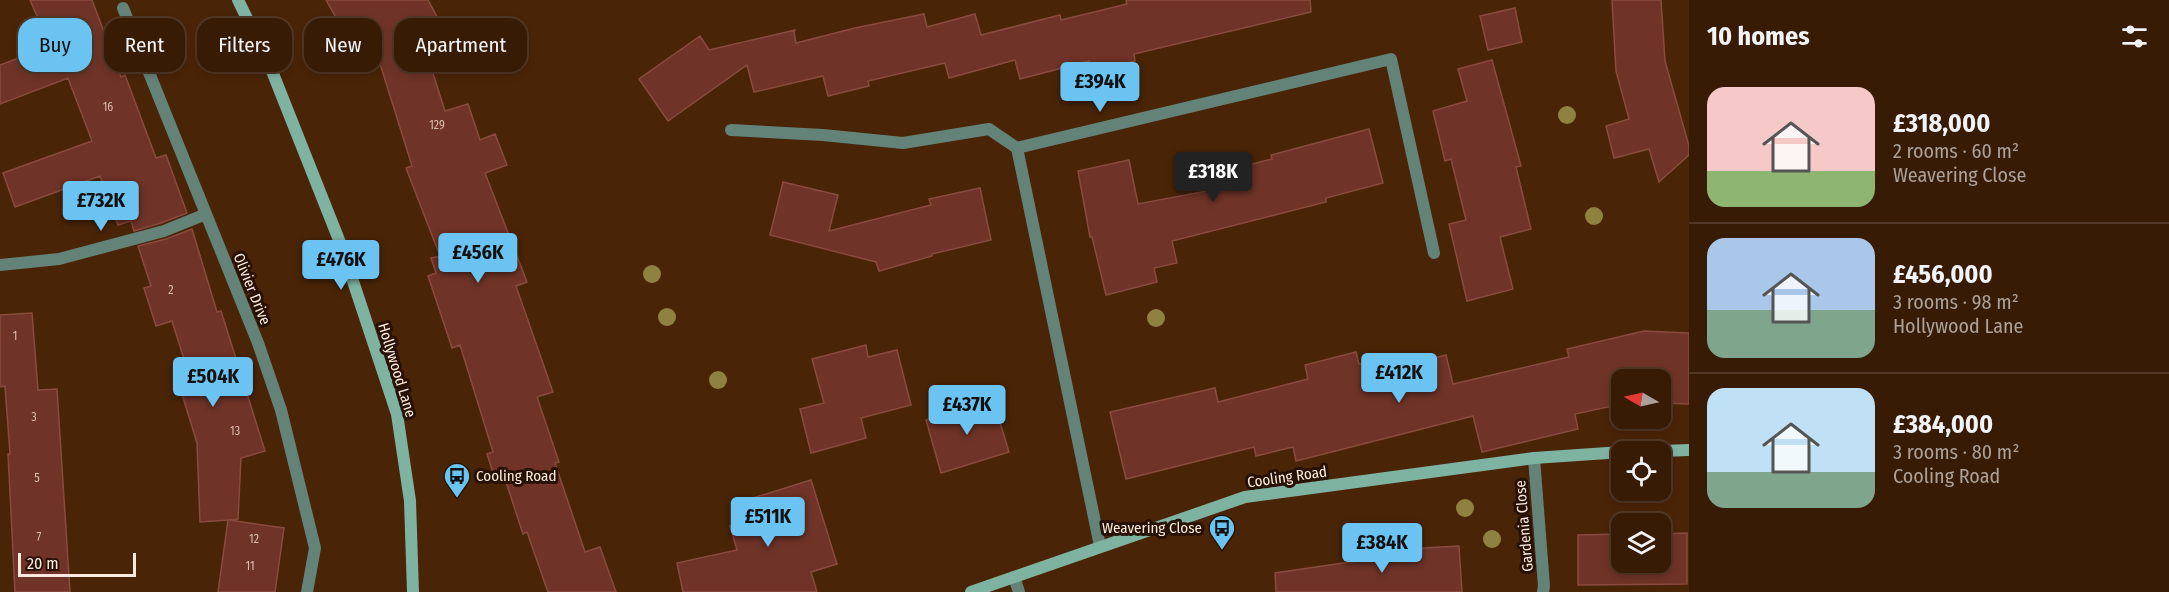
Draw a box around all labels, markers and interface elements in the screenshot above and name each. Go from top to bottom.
chip: Buy [18,18,92,72]
chip: Rent [104,18,185,72]
chip: Filters [197,18,292,72]
chip: New [304,18,382,72]
chip: Apartment [394,18,527,72]
icon: filters [2118,20,2151,53]
text: 10 homes [1707,21,1810,52]
pin: £394K [1058,62,1142,113]
text: £394K [1074,69,1126,93]
house number: 16 [103,100,113,114]
text: £318,000 [1893,108,1990,139]
icon: home [1755,111,1827,183]
house number: 129 [429,118,445,132]
text: 2 rooms · 60 m² [1893,139,2019,163]
pin: £318K [1171,152,1255,203]
text: £318K [1188,159,1238,183]
text: Weavering Close [1893,163,2026,187]
pin: £732K [59,181,143,232]
text: £732K [77,188,125,212]
pin: £456K [436,233,520,284]
pin: £476K [299,240,383,291]
text: £456K [452,240,504,264]
text: £476K [316,247,366,271]
street label: Olivier Drive [230,251,274,327]
text: £456,000 [1893,259,1993,290]
icon: home [1755,262,1827,334]
house number: 2 [168,283,174,297]
text: 3 rooms · 98 m² [1893,290,2019,314]
text: Hollywood Lane [1893,314,2023,338]
street label: Hollywood Lane [374,321,420,419]
house number: 1 [13,329,17,343]
pin: £412K [1357,353,1441,404]
pin: £504K [171,357,255,408]
text: £412K [1375,360,1423,384]
text: £504K [187,364,239,388]
north arrow [1611,369,1671,429]
map controls [1611,369,1671,573]
pin: £437K [925,385,1009,436]
text: £437K [943,392,991,416]
text: £384,000 [1893,409,1993,440]
house number: 3 [31,410,37,424]
icon: home [1755,412,1827,484]
house number: 13 [230,424,240,438]
text: 3 rooms · 80 m² [1893,440,2019,464]
button: locate [1611,441,1671,501]
bus stop icon: Cooling Road [442,461,472,499]
street label: Cooling Road [1246,462,1328,492]
text: Cooling Road [1893,464,2000,488]
place label: Cooling Road [476,467,556,485]
house number: 5 [34,471,40,485]
street label: Gardenia Close [1511,479,1537,573]
pin: £511K [726,497,810,548]
text: £511K [745,504,791,528]
bus stop icon: Weavering Close [1207,513,1237,551]
button: layers [1611,513,1671,573]
place label: Weavering Close [1102,519,1202,537]
pin: £384K [1340,523,1424,574]
house number: 7 [37,530,42,544]
text: £384K [1356,530,1408,554]
house number: 12 [249,532,259,546]
scale bar [18,550,136,578]
text: 20 m [27,554,58,573]
house number: 11 [245,559,255,573]

